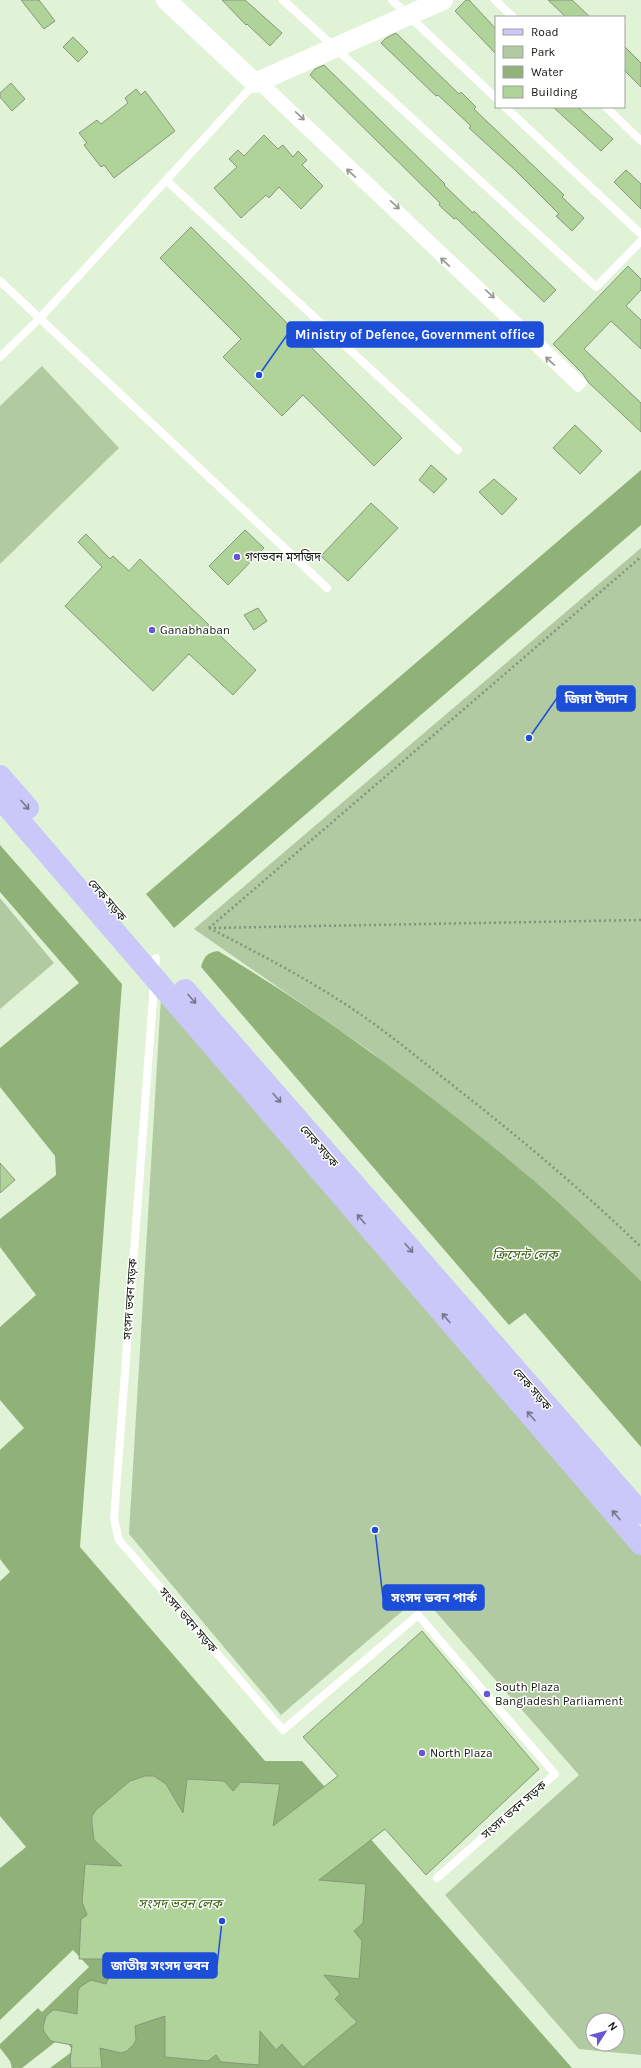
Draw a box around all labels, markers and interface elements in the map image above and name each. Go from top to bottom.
legend [495,16,625,108]
text: Road [531,25,559,39]
text: Park [531,45,556,59]
text: Water [531,65,564,79]
text: Building [531,85,578,99]
one-way arrow [295,111,305,121]
one-way arrow [346,168,356,178]
one-way arrow [390,200,400,210]
one-way arrow [440,258,450,267]
one-way arrow [484,289,494,298]
callout: Ministry of Defence, Government office [287,322,543,347]
text: Ministry of Defence, Government office [295,327,535,342]
one-way arrow [545,357,555,366]
place label: গণভবন মসজিদ [245,549,321,564]
marker: গণভবন মসজিদ [232,552,242,562]
place label: Ganabhaban [160,623,230,637]
marker: Ganabhaban [147,625,157,635]
callout: জিয়া উদ্যান [557,686,635,711]
text: জিয়া উদ্যান [564,691,628,706]
one-way arrow [21,800,30,811]
street label: লেক সড়ক [85,876,129,924]
one-way arrow [188,994,197,1005]
one-way arrow [273,1092,282,1103]
street label: লেক সড়ক [297,1122,341,1170]
one-way arrow [357,1214,366,1224]
one-way arrow [404,1243,413,1254]
water label: ক্রিসেন্ট লেক [492,1247,560,1262]
street label: সংসদ ভবন সড়ক [120,1258,140,1341]
one-way arrow [442,1313,451,1323]
street label: লেক সড়ক [510,1365,554,1413]
one-way arrow [526,1411,535,1422]
one-way arrow [611,1509,620,1520]
street label: সংসদ ভবন সড়ক [155,1584,220,1655]
callout: সংসদ ভবন পার্ক [383,1585,484,1610]
text: সংসদ ভবন পার্ক [390,1590,477,1605]
place label: South Plaza Bangladesh Parliament [495,1680,623,1708]
marker: South Plaza Bangladesh Parliament [482,1689,492,1699]
place label: North Plaza [430,1746,493,1760]
marker: North Plaza [417,1748,427,1758]
street label: সংসদ ভবন সড়ক [478,1778,549,1843]
water label: সংসদ ভবন লেক [138,1896,225,1911]
callout: জাতীয় সংসদ ভবন [103,1953,217,1978]
text: জাতীয় সংসদ ভবন [110,1958,210,1973]
north arrow [585,2012,625,2052]
text: N [605,2019,620,2033]

